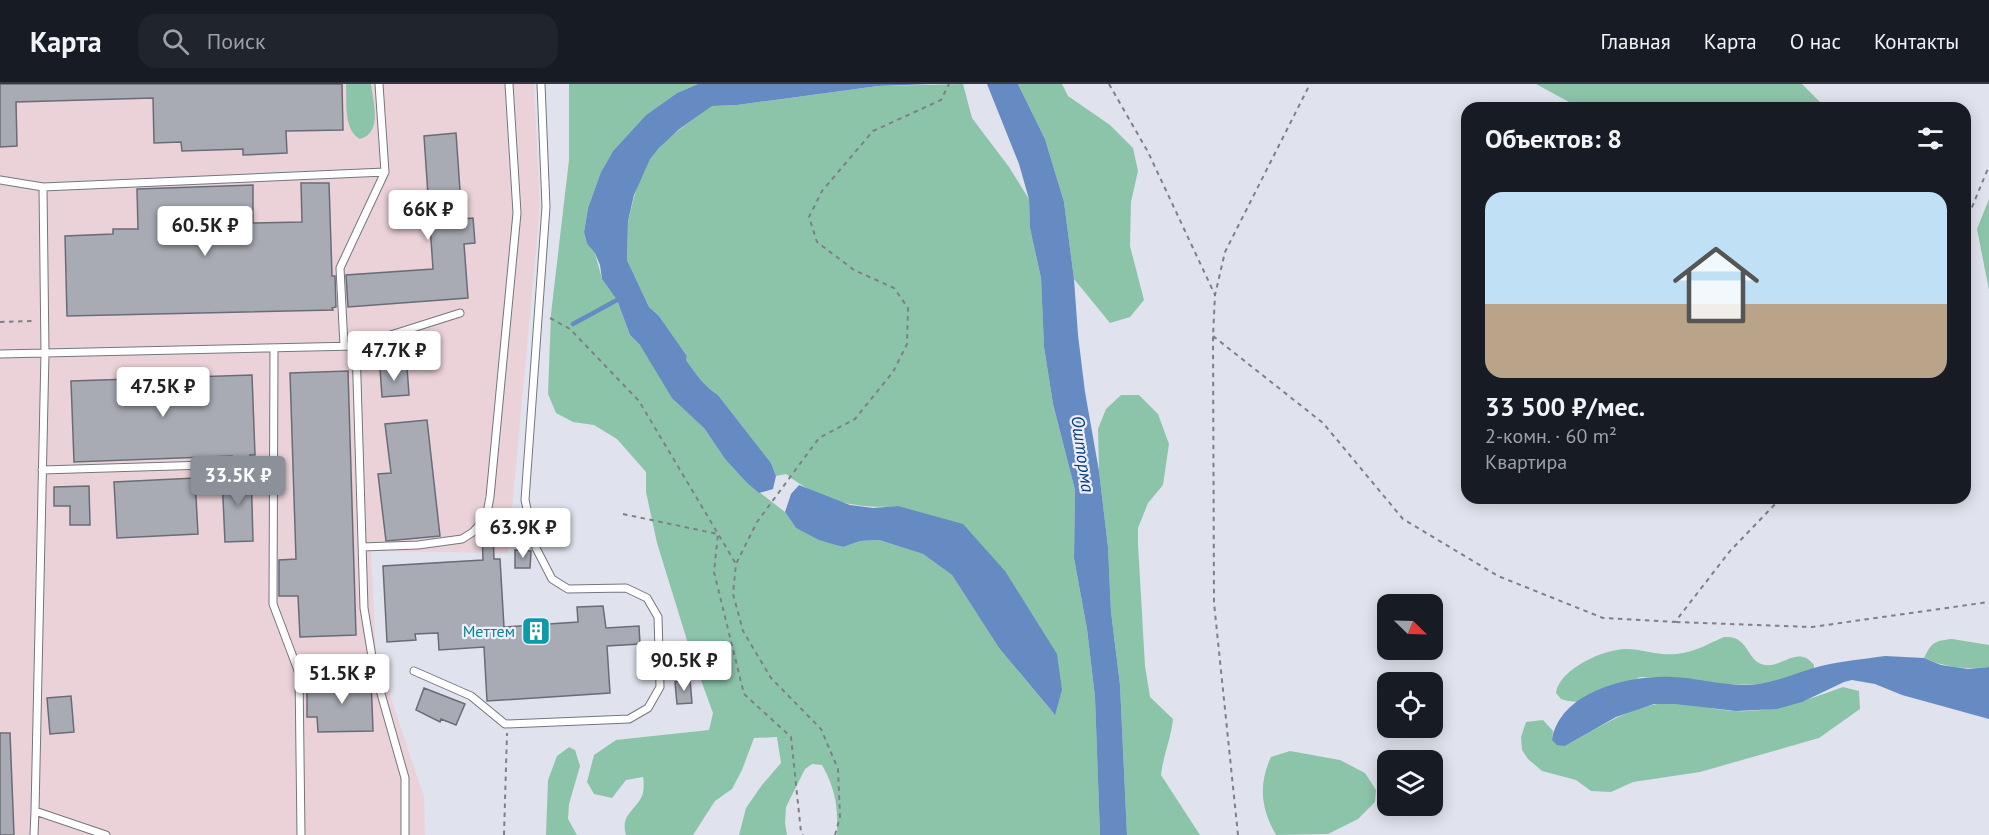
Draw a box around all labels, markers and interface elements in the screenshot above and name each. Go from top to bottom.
search box [138,14,558,68]
text: Карта [30,23,102,60]
icon: search [159,25,192,58]
text: Поиск [207,27,266,55]
text: Главная [1600,28,1671,55]
text: Карта [1704,28,1757,55]
text: О нас [1790,28,1841,55]
text: Контакты [1874,28,1959,55]
text: Объектов: 8 [1485,122,1622,155]
icon: filters [1914,122,1947,155]
pin: 66K ₽ [386,190,470,241]
text: 66K ₽ [403,196,453,222]
pin: 60.5K ₽ [150,206,260,257]
text: 60.5K ₽ [171,212,239,238]
icon: home [1662,231,1770,339]
pin: 47.7K ₽ [339,331,449,382]
text: 47.7K ₽ [362,337,426,363]
pin: 47.5K ₽ [108,367,218,418]
text: 47.5K ₽ [131,373,195,399]
text: 33 500 ₽/мес. [1485,390,1645,423]
water label: Ошторма [1066,414,1100,494]
text: 2-комн. · 60 m² [1485,423,1617,449]
text: Квартира [1485,449,1567,475]
pin: 33.5K ₽ [183,456,293,507]
text: 33.5K ₽ [204,462,272,488]
pin: 63.9K ₽ [468,508,578,559]
text: 63.9K ₽ [489,514,557,540]
north arrow [1377,594,1443,660]
map controls [1377,594,1443,816]
building icon: Меттем [520,615,552,647]
place label: Меттем [463,621,515,641]
pin: 90.5K ₽ [629,641,739,692]
text: 90.5K ₽ [650,647,718,673]
pin: 51.5K ₽ [287,654,397,705]
text: 51.5K ₽ [308,660,376,686]
button: locate [1377,672,1443,738]
button: layers [1377,750,1443,816]

